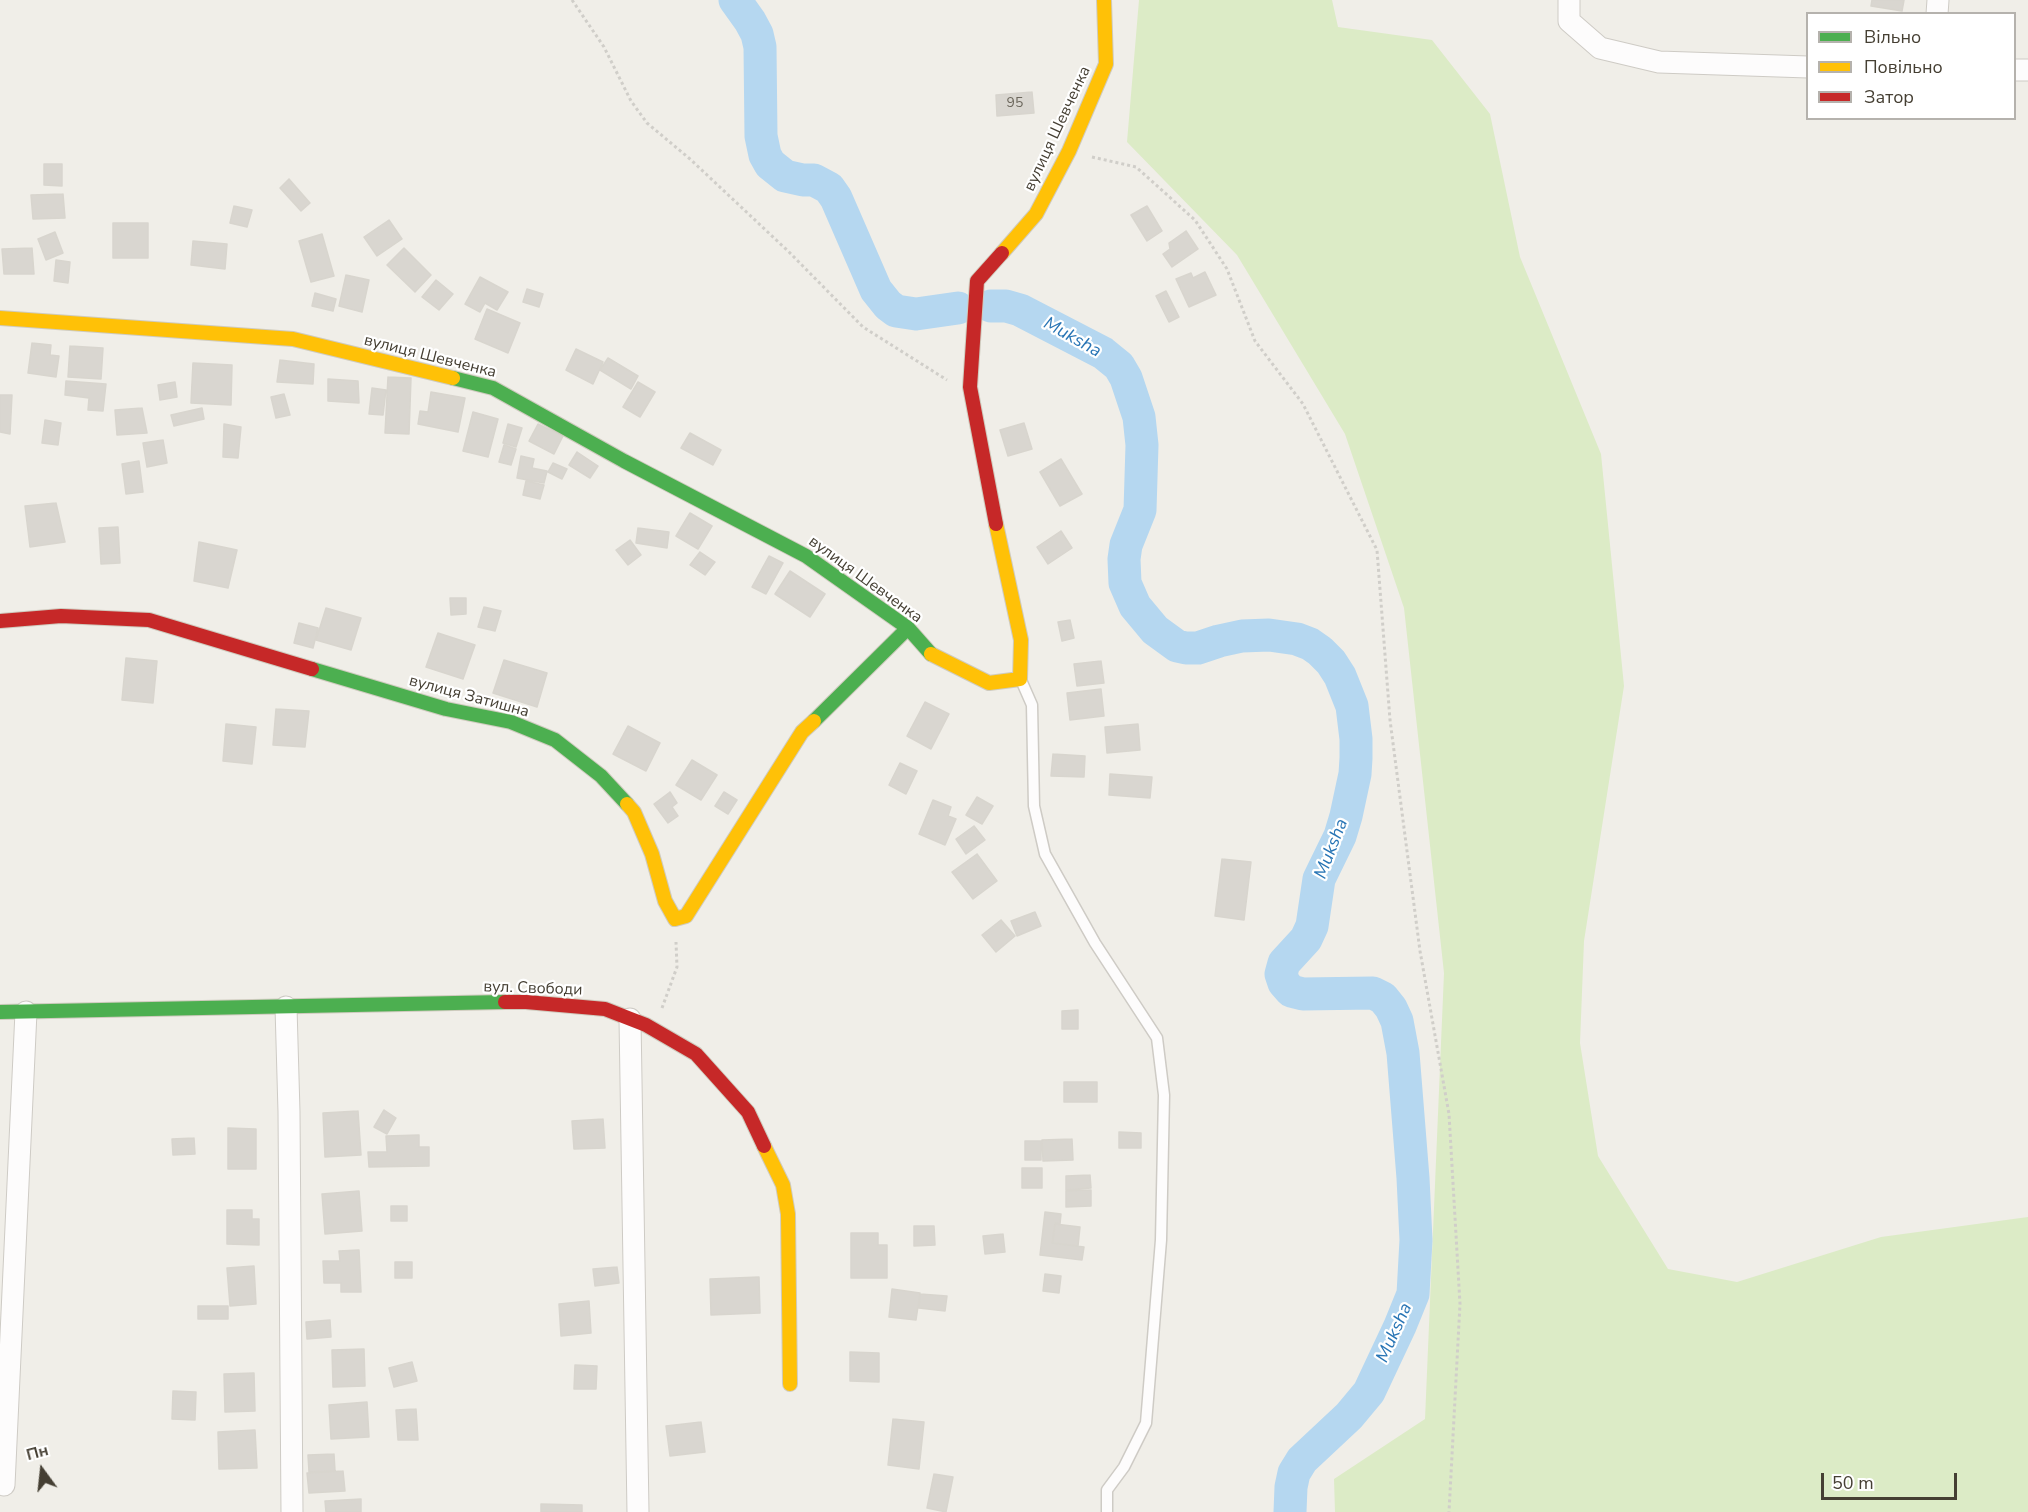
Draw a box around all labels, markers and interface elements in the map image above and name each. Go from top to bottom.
legend [1806,12,2016,120]
text: Вільно [1864,25,1921,49]
text: Повільно [1864,55,1943,79]
street label: вулиця Шевченка [1021,63,1095,195]
text: Затор [1864,85,1914,109]
house number: 95 [1007,96,1023,112]
water label: Muksha [1039,313,1105,363]
street label: вулиця Шевченка [362,331,498,383]
street label: вулиця Шевченка [804,532,926,628]
street label: вулиця Затишна [407,672,531,722]
water label: Muksha [1311,816,1353,882]
street label: вул. Свободи [483,978,583,1000]
water label: Muksha [1372,1300,1418,1366]
text: Пн [24,1439,51,1466]
north arrow [12,1440,72,1500]
scale bar [1824,1461,1960,1499]
text: 50 m [1832,1471,1874,1495]

